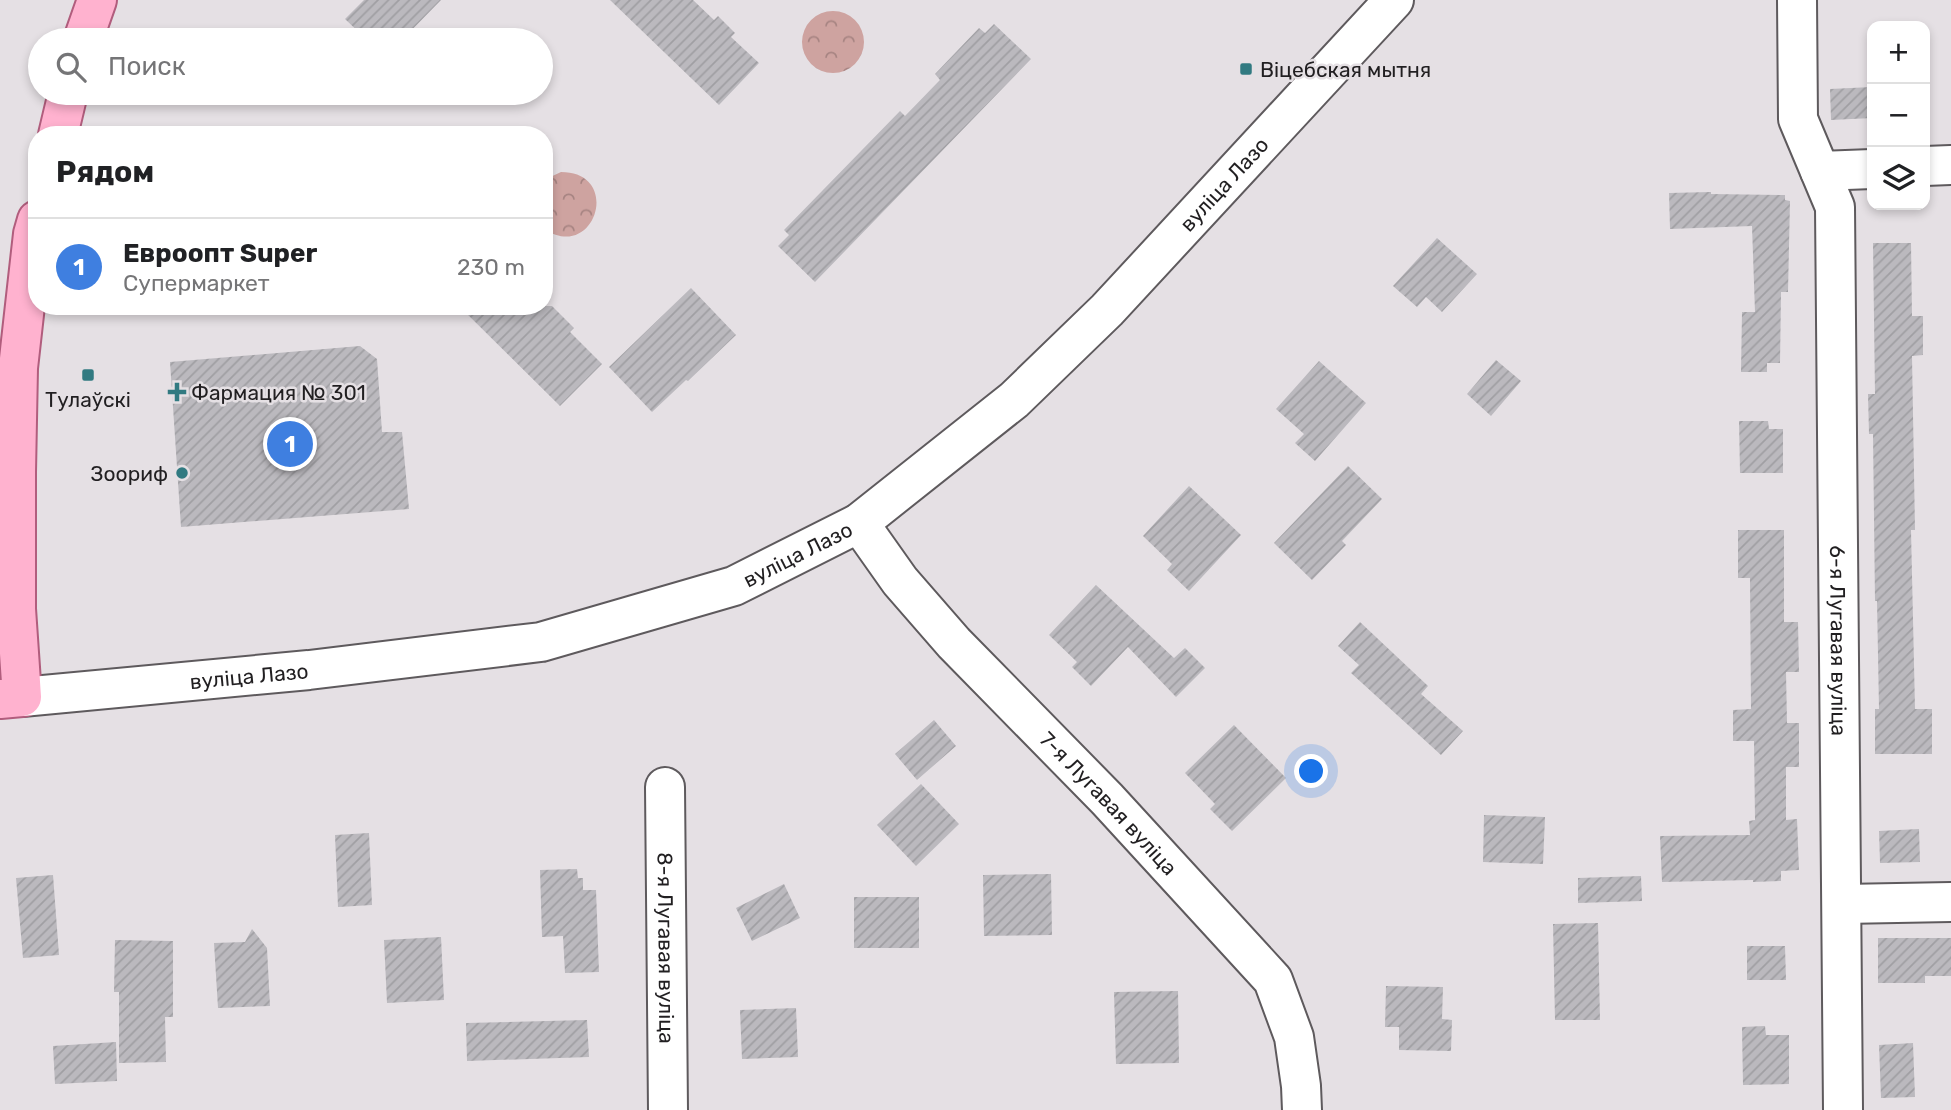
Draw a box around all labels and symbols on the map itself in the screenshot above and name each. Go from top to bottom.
place label: Віцебская мытня [1260,57,1431,82]
marker: Віцебская мытня [1238,61,1254,77]
street label: вуліца Лазо [1174,132,1273,236]
marker: Тулаўскі [80,367,96,383]
place label: Фармация № 301 [191,380,366,405]
marker: Фармация № 301 [169,384,185,400]
place label: Тулаўскі [45,387,131,412]
pin: 1 [267,418,313,470]
place label: Зоориф [90,461,168,486]
marker: Зоориф [174,465,190,481]
street label: вуліца Лазо [739,516,856,592]
street label: 6-я Лугавая вуліца [1825,545,1852,736]
street label: вуліца Лазо [189,658,309,694]
street label: 7-я Лугавая вуліца [1035,726,1183,880]
your location [1294,754,1328,788]
street label: 8-я Лугавая вуліца [653,852,680,1044]

